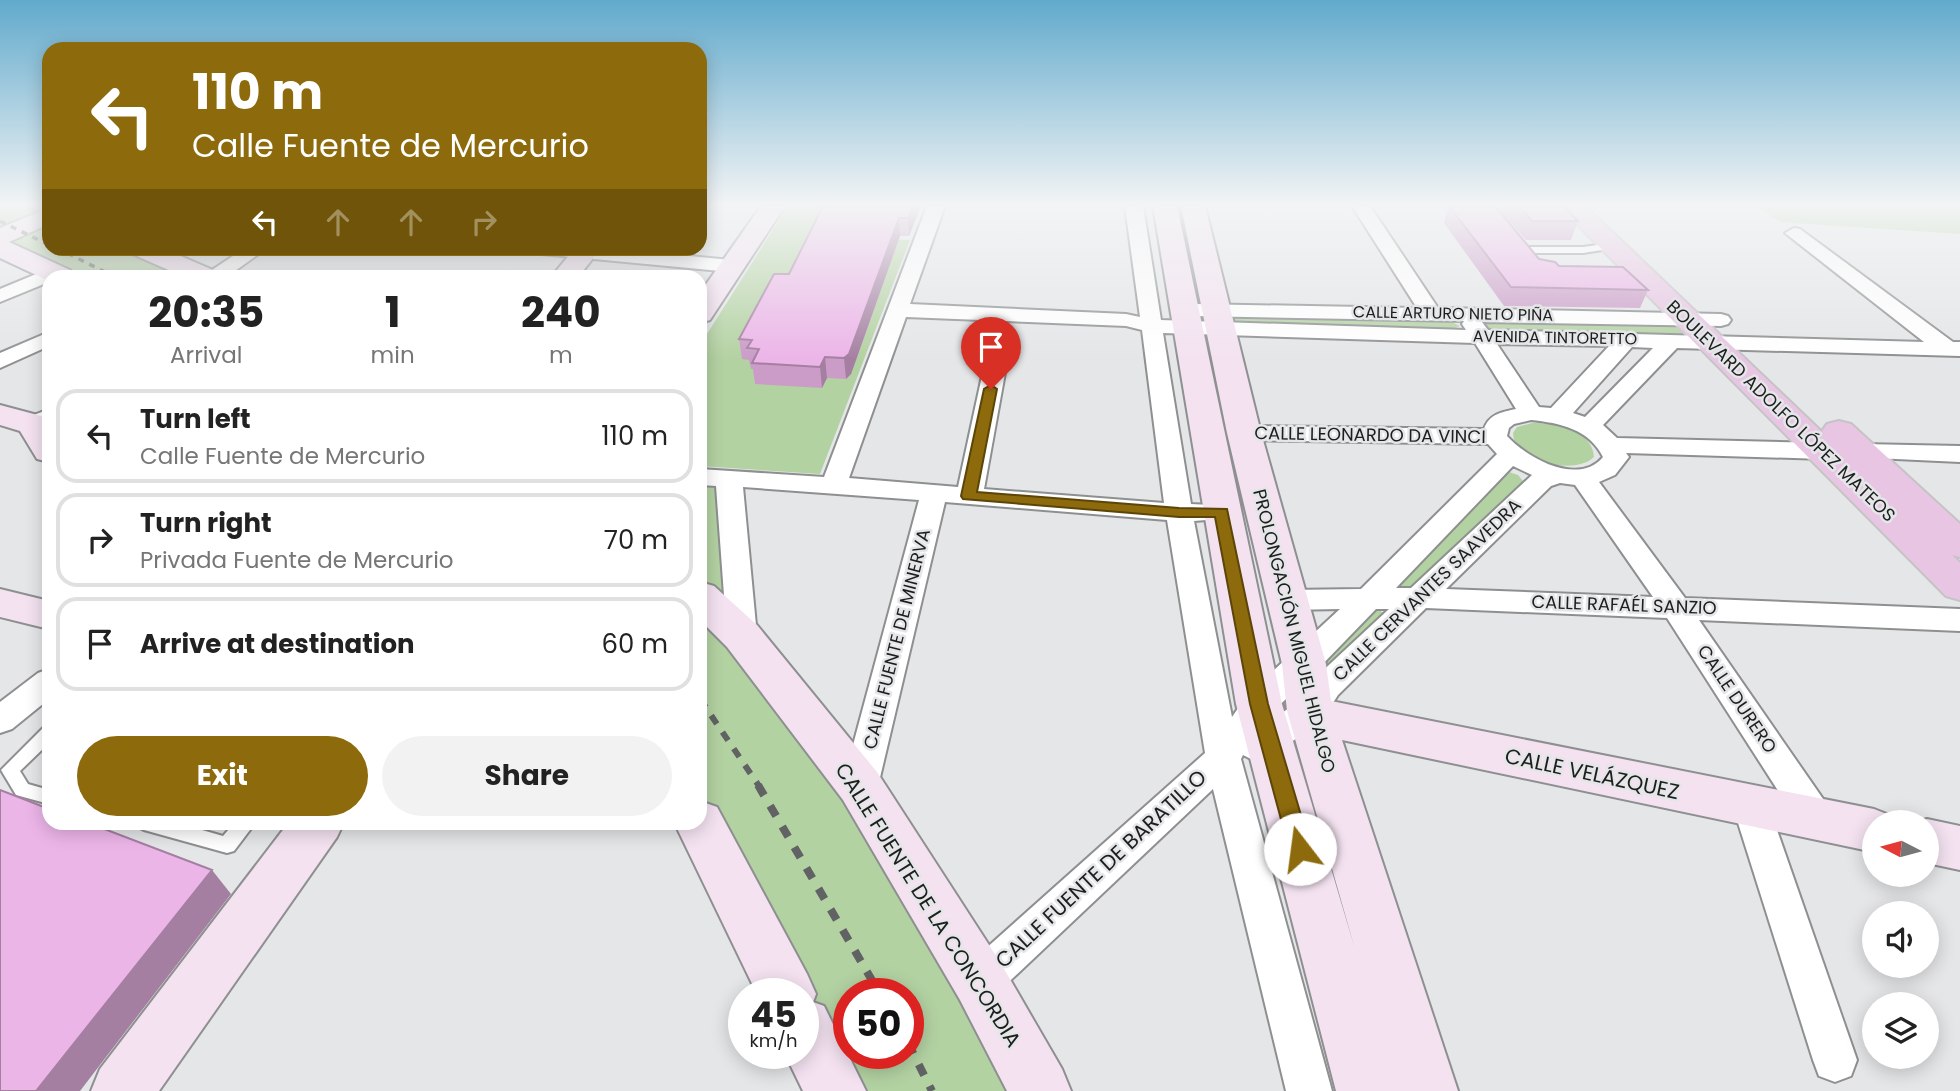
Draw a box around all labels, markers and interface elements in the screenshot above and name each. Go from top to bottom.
text: 110 m [192,58,323,126]
icon: left [77,70,168,161]
text: Calle Fuente de Mercurio [192,123,589,168]
icon: left [246,203,284,241]
icon: ahead [319,203,357,241]
icon: ahead [392,203,430,241]
icon: right [465,203,503,241]
text: 20:35 [148,283,264,342]
text: 1 [385,283,400,342]
text: 240 [521,283,601,342]
street label: BOULEVARD ADOLFO LÓPEZ MATEOS [1661,294,1901,527]
street label: CALLE ARTURO NIETO PIÑA [1353,300,1553,327]
pin [961,317,1021,389]
street label: AVENIDA TINTORETTO [1473,325,1637,350]
icon: arrive [972,328,1010,366]
text: Arrival [170,339,242,371]
text: min [371,339,415,371]
text: m [549,339,573,371]
text: Turn left [140,401,251,437]
icon: left [81,417,119,455]
text: 110 m [601,418,668,454]
street label: CALLE LEONARDO DA VINCI [1254,420,1486,449]
text: Calle Fuente de Mercurio [140,440,425,472]
street label: PROLONGACIÓN MIGUEL HIDALGO [1247,486,1342,775]
street label: CALLE CERVANTES SAAVEDRA [1327,493,1526,687]
text: Turn right [140,505,272,541]
icon: right [81,521,119,559]
text: 70 m [604,522,668,558]
street label: CALLE FUENTE DE MINERVA [857,526,936,752]
text: Privada Fuente de Mercurio [140,544,454,576]
street label: CALLE RAFAÉL SANZIO [1531,589,1717,620]
icon: arrive [81,625,119,663]
text: Arrive at destination [140,626,415,662]
text: 60 m [601,626,668,662]
street label: CALLE DURERO [1692,640,1783,758]
button: Exit [77,736,368,816]
button: Share [382,736,672,816]
street label: CALLE VELÁZQUEZ [1502,741,1682,806]
street label: CALLE FUENTE DE LA CONCORDIA [829,757,1028,1052]
street label: CALLE FUENTE DE BARATILLO [989,763,1213,974]
north arrow [1862,810,1939,887]
map controls [1862,810,1939,1069]
position arrow [1263,812,1337,886]
button: sound [1862,901,1939,978]
speed limit sign: 50 [833,978,924,1069]
text: 45 [750,990,797,1039]
button: layers [1862,992,1939,1069]
text: km/h [750,1028,797,1053]

